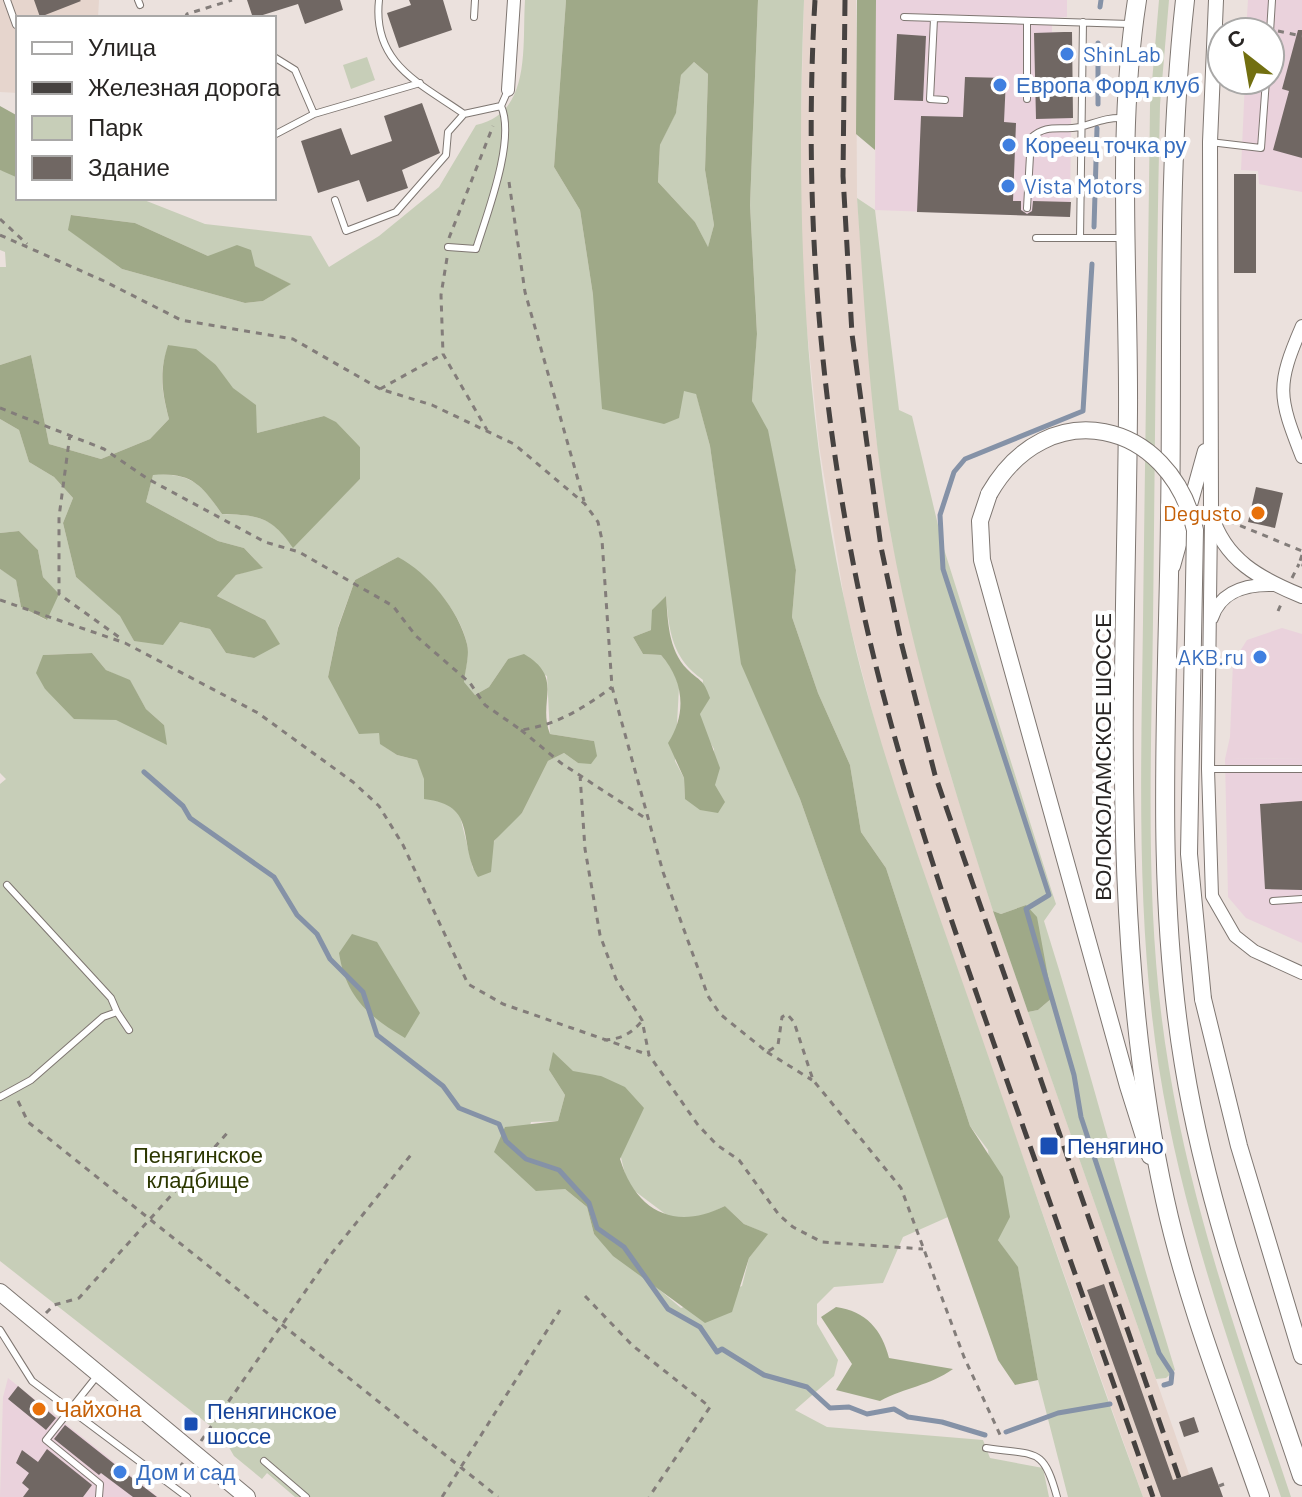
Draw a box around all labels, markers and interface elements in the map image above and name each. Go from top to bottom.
legend [16,16,276,200]
north arrow [1206,16,1286,96]
text: С [1222,23,1249,53]
text: Улица [88,32,157,61]
place label: ShinLab [1083,40,1161,66]
marker: ShinLab [1058,45,1076,63]
place label: Европа Форд клуб [1016,71,1200,98]
text: Железная дорога [88,72,281,101]
marker: Европа Форд клуб [991,76,1009,94]
text: Парк [88,112,143,141]
place label: Кореец точка ру [1025,131,1187,158]
marker: Кореец точка ру [1000,136,1018,154]
text: Здание [88,152,170,181]
place label: Vista Motors [1024,172,1143,198]
marker: Vista Motors [999,177,1017,195]
place label: Degusto [1163,499,1242,525]
marker: Degusto [1249,504,1267,522]
street label: ВОЛОКОЛАМСКОЕ ШОССЕ [1089,613,1115,901]
place label: AKB.ru [1178,643,1244,669]
marker: AKB.ru [1251,648,1269,666]
place label: Пенягино [1067,1132,1164,1158]
marker: Пенягино [1038,1135,1060,1157]
park label: Пенягинское кладбище [133,1141,263,1193]
place label: Чайхона [55,1395,142,1421]
place label: Пенягинское шоссе [207,1397,337,1448]
marker: Чайхона [30,1400,48,1418]
marker: Пенягинское шоссе [182,1415,200,1433]
place label: Дом и сад [136,1458,236,1485]
marker: Дом и сад [111,1463,129,1481]

